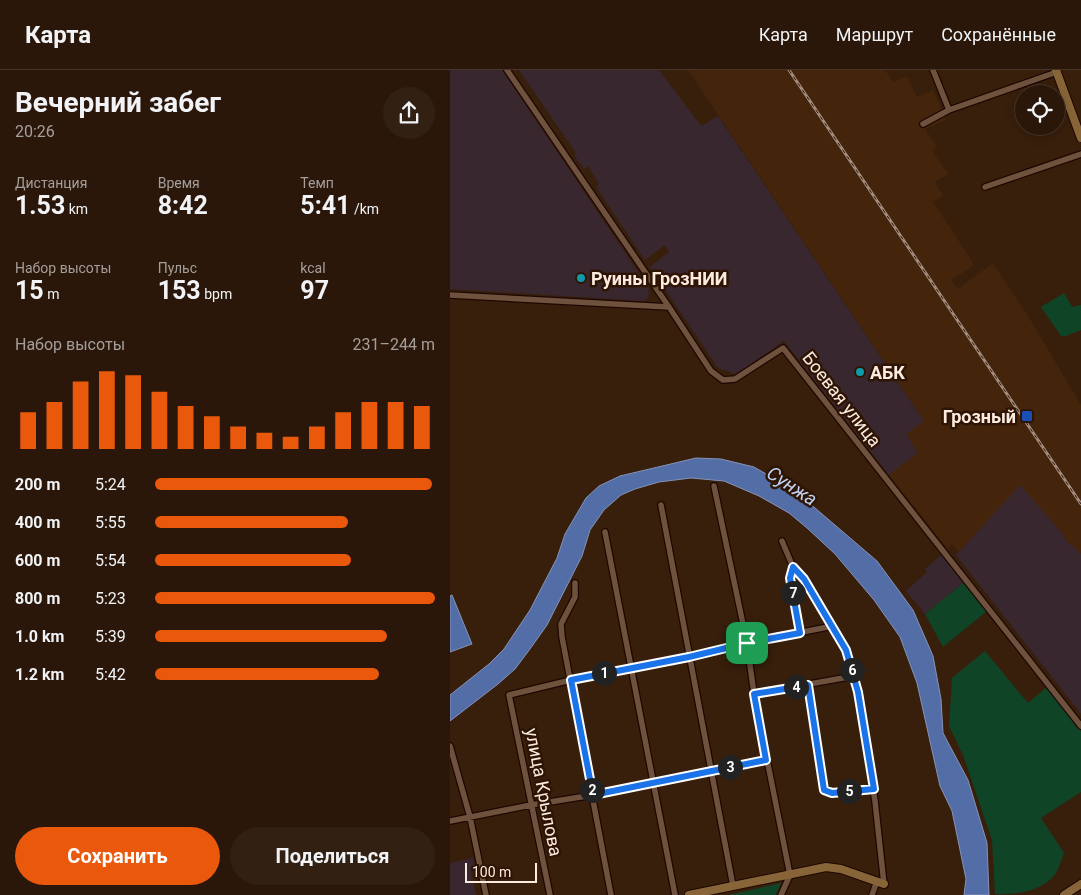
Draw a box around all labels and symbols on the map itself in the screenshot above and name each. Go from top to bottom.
place label: Руины ГрозНИИ [591,268,727,289]
marker: Руины ГрозНИИ [575,272,587,284]
street label: Боевая улица [798,347,886,451]
place label: АБК [870,362,905,383]
marker: АБК [854,366,866,378]
place label: Грозный [943,406,1016,427]
marker: Грозный [1020,409,1034,423]
water label: Сунжа [762,461,822,511]
pin: 7 [780,580,806,606]
pin [726,622,768,664]
pin: 6 [840,658,864,682]
pin: 1 [592,660,616,686]
pin: 4 [784,674,808,700]
street label: улица Крылова [521,726,567,858]
pin: 3 [718,754,742,780]
pin: 2 [580,778,604,802]
pin: 5 [836,778,862,804]
scale bar [465,860,538,883]

